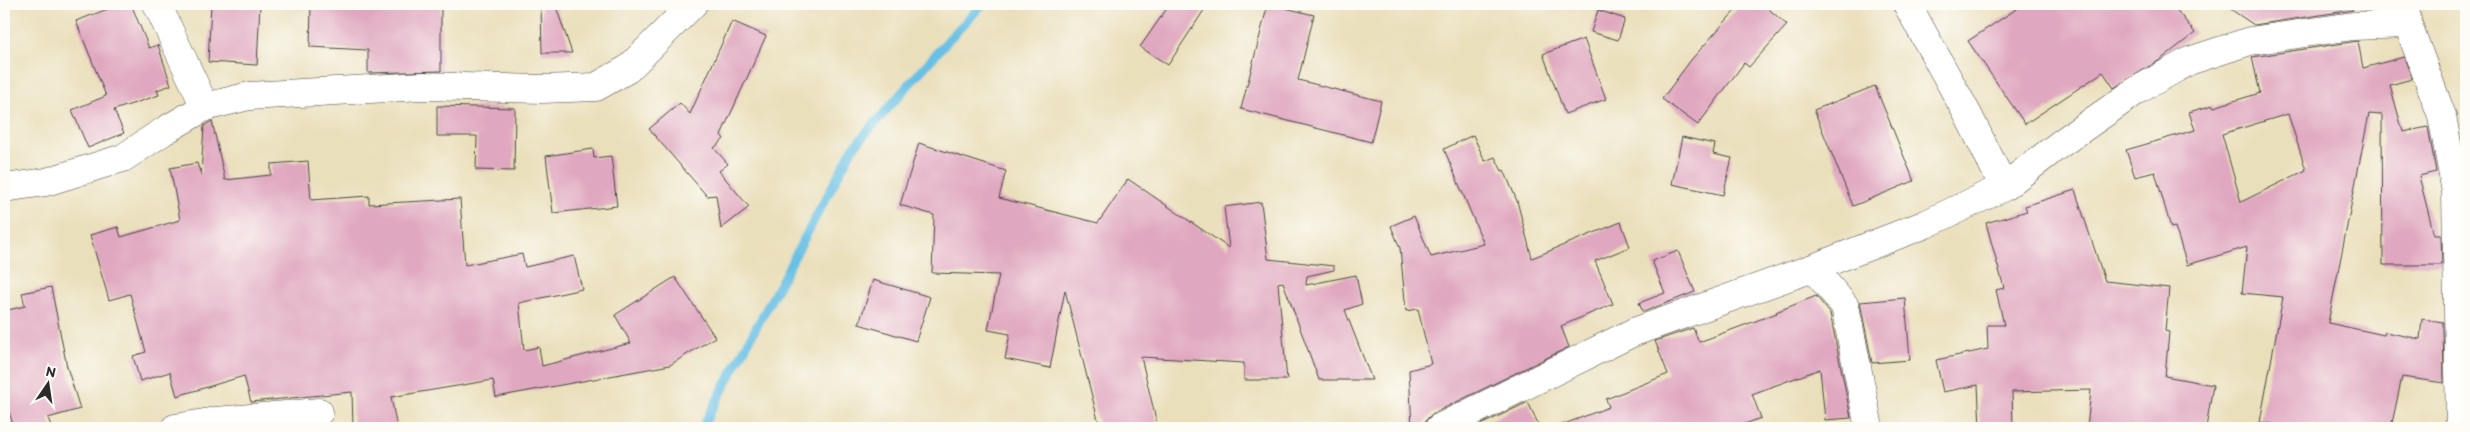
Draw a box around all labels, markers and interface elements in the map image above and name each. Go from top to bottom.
north arrow [22,360,72,410]
text: N [44,362,57,381]

